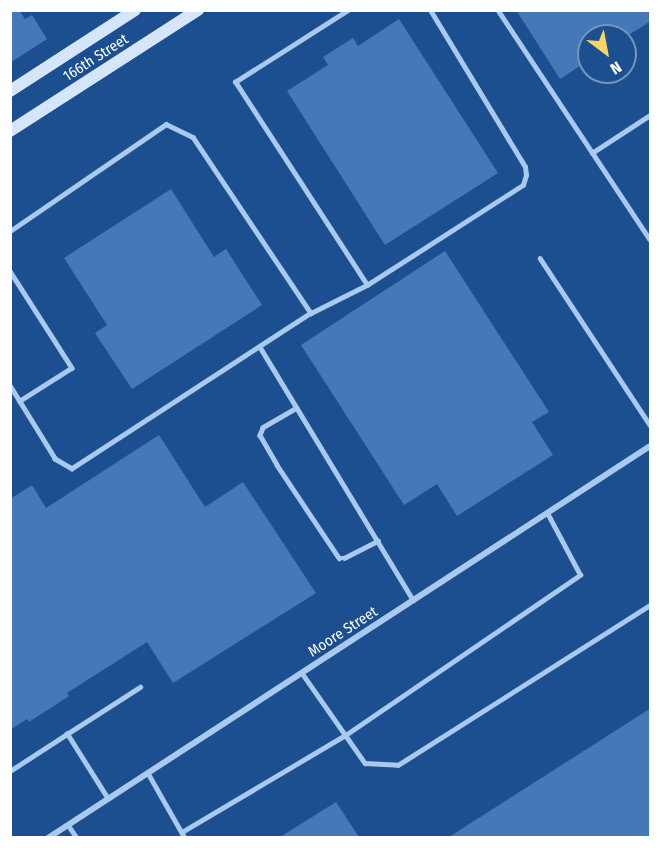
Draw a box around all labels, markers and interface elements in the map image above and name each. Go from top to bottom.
north arrow [577,24,637,84]
street label: 166th Street [60,30,132,86]
text: N [607,57,625,79]
street label: Moore Street [305,603,381,661]

